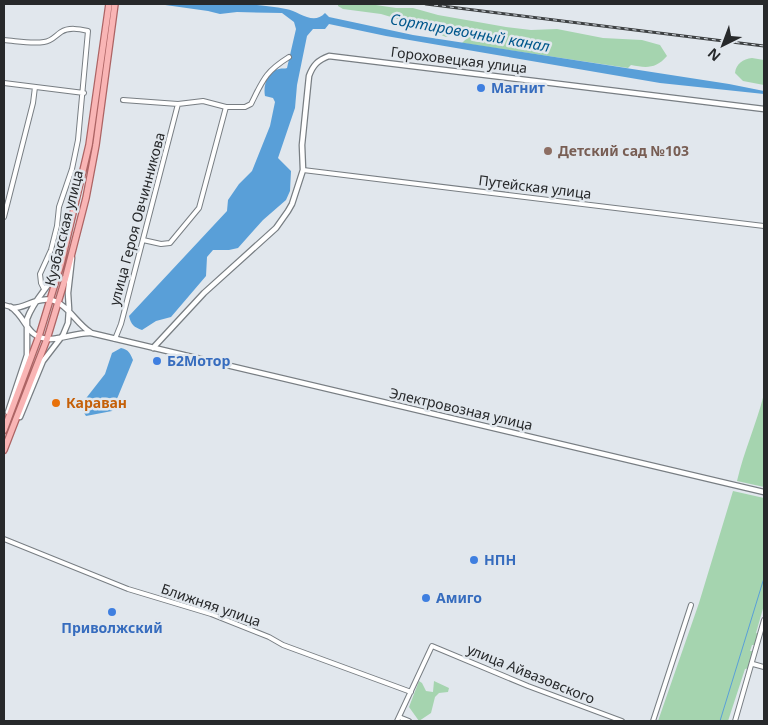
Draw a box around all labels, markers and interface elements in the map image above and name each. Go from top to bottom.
water label: Сортировочный канал [389,8,552,56]
north arrow [698,20,748,70]
street label: Гороховецкая улица [390,42,528,77]
text: N [703,44,725,66]
place label: Магнит [491,78,545,97]
marker: Магнит [475,82,487,94]
street label: улица Героя Овчинникова [104,130,169,308]
place label: Детский сад №103 [558,141,689,160]
marker: Детский сад №103 [542,145,554,157]
street label: Кузбасская улица [40,168,87,288]
street label: Путейская улица [478,170,593,203]
place label: Б2Мотор [167,351,230,370]
marker: Б2Мотор [151,355,163,367]
street label: Электровозная улица [388,383,535,434]
place label: Караван [66,393,127,412]
marker: Караван [50,397,62,409]
place label: НПН [484,550,516,569]
marker: НПН [468,554,480,566]
street label: Ближняя улица [159,579,264,630]
place label: Амиго [436,588,482,607]
marker: Амиго [420,592,432,604]
marker: Приволжский [106,606,118,618]
place label: Приволжский [61,618,163,637]
street label: улица Айвазовского [464,639,598,708]

